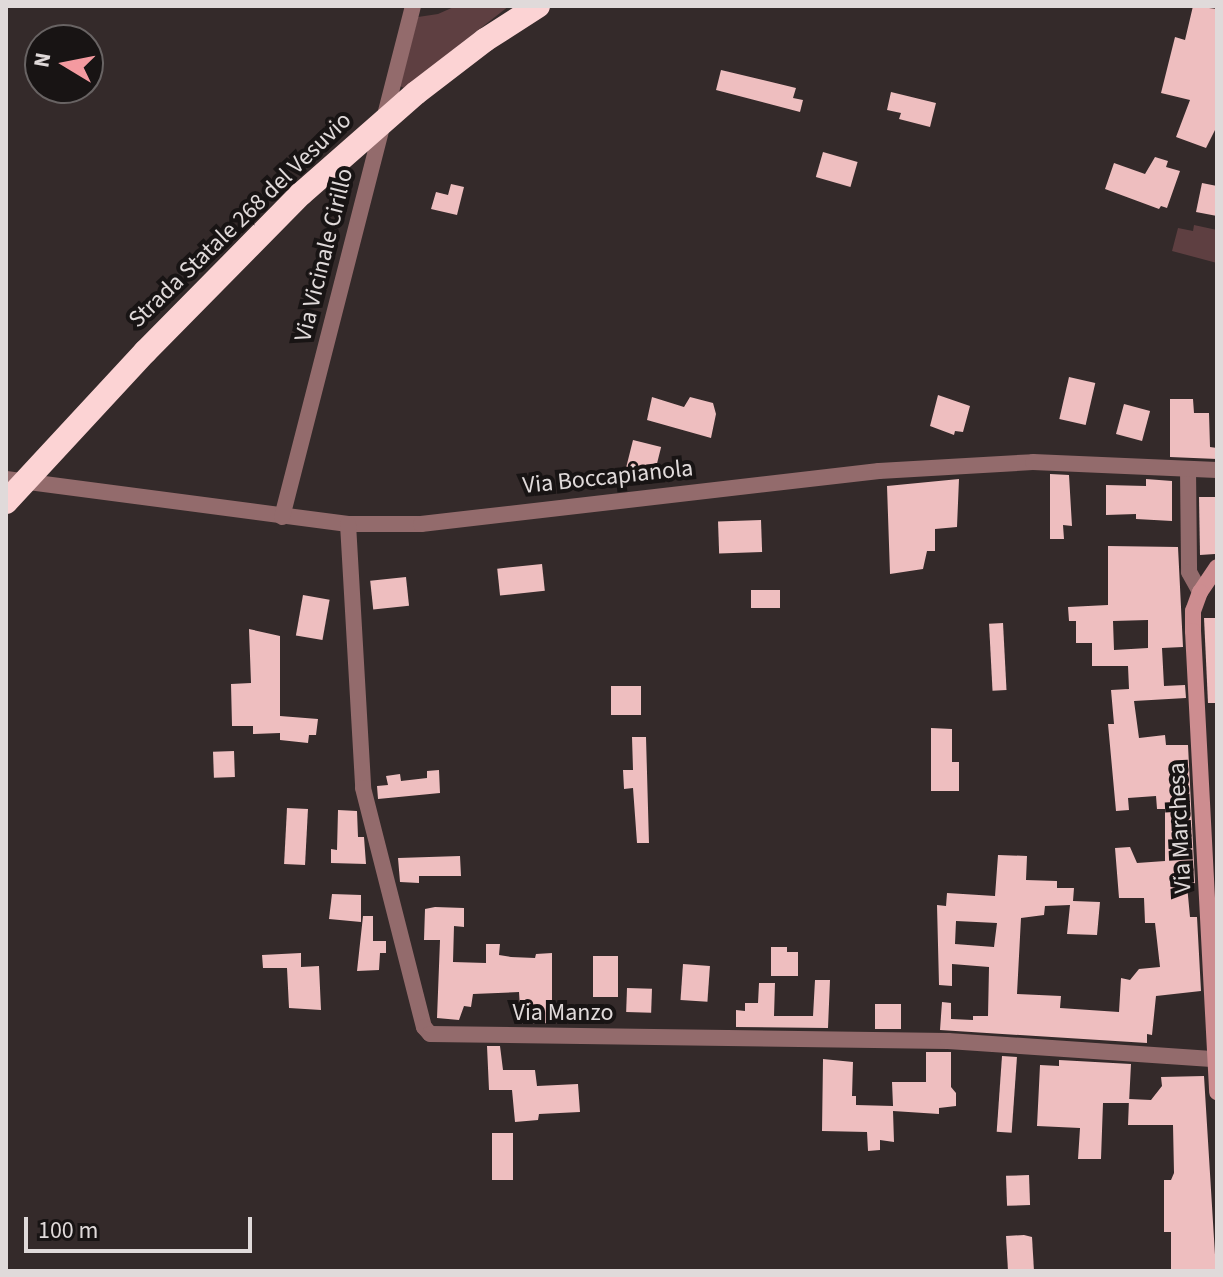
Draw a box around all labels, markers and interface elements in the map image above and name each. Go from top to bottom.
north arrow [24,24,104,104]
text: N [25,50,59,70]
street label: Strada Statale 268 del Vesuvio [123,106,357,334]
street label: Via Vicinale Cirillo [289,165,359,345]
street label: Via Boccapianola [521,454,695,500]
street label: Via Marchesa [1162,762,1198,894]
street label: Via Manzo [513,999,613,1027]
scale bar [28,1201,256,1251]
text: 100 m [38,1213,98,1248]

